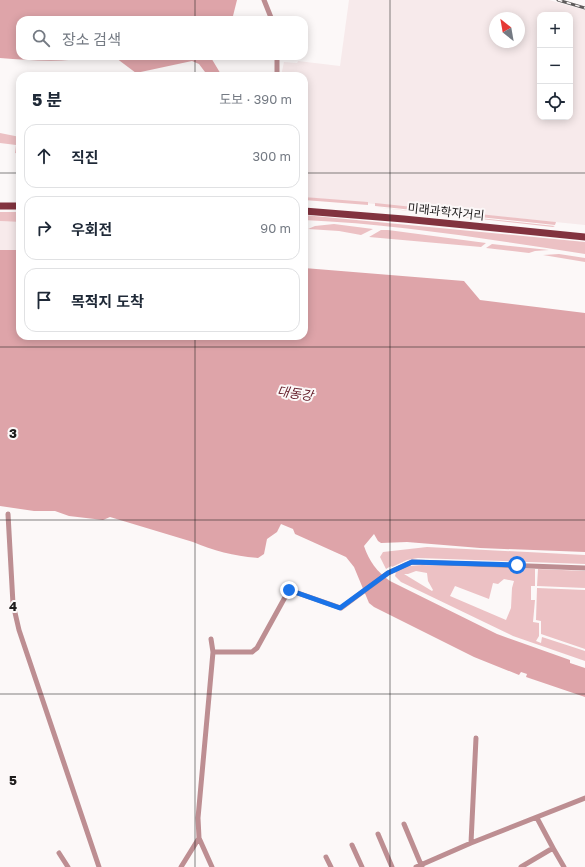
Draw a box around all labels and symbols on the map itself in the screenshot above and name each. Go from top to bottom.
north arrow [489,12,525,48]
street label: 미래과학자거리 [407,200,485,223]
water label: 대동강 [276,382,316,404]
text: 3 [9,425,17,441]
route start [508,556,526,574]
route end [280,581,298,599]
text: 4 [9,598,17,614]
text: 5 [9,772,17,788]

